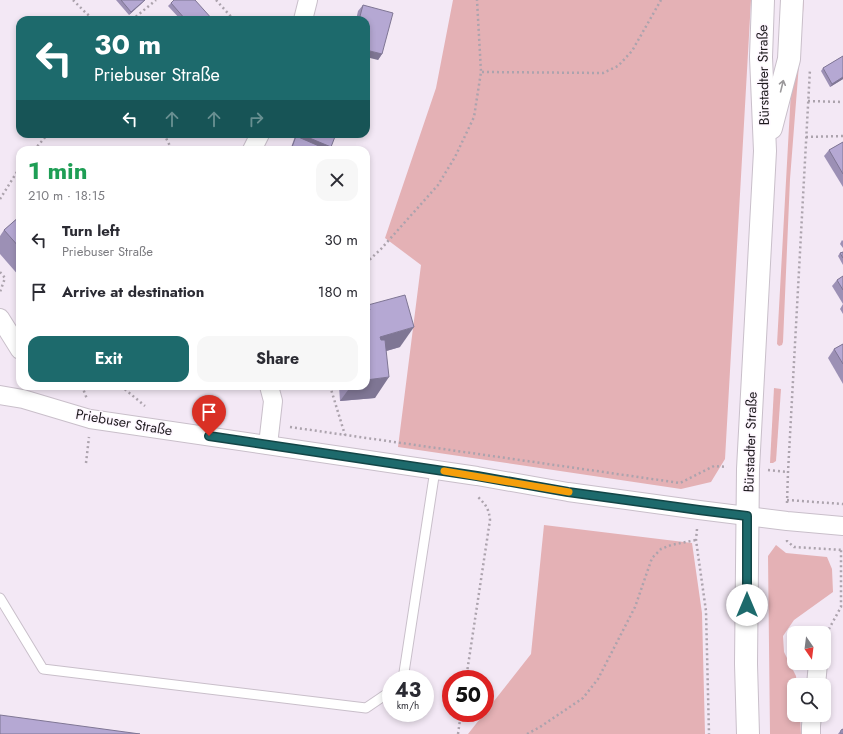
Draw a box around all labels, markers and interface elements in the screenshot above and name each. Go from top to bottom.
text: 30 m [94,24,161,65]
street label: Bürstadter Straße [752,24,774,126]
icon: left [28,32,80,84]
text: Priebuser Straße [94,62,220,88]
one-way arrow [778,79,786,92]
icon: left [119,108,141,130]
icon: ahead [161,108,183,130]
icon: ahead [203,108,225,130]
icon: right [245,108,267,130]
text: 1 min [28,153,88,188]
button: close [316,159,358,201]
text: 210 m · 18:15 [28,186,105,205]
text: Turn left [62,220,120,242]
icon: left [28,229,50,251]
text: 30 m [325,229,358,251]
text: Priebuser Straße [62,242,153,261]
icon: arrive [28,281,50,303]
text: Arrive at destination [62,281,204,303]
text: 180 m [318,281,358,303]
button: Exit [28,336,189,382]
button: Share [197,336,358,382]
street label: Bürstadter Straße [738,391,762,493]
pin [192,395,226,436]
icon: arrive [198,401,220,423]
street label: Priebuser Straße [74,404,174,440]
position arrow [726,584,768,626]
north arrow [787,626,831,670]
map controls [787,626,831,722]
speed limit sign: 50 [442,670,494,722]
text: 43 [395,676,421,705]
button: search [787,678,831,722]
text: km/h [397,698,419,713]

